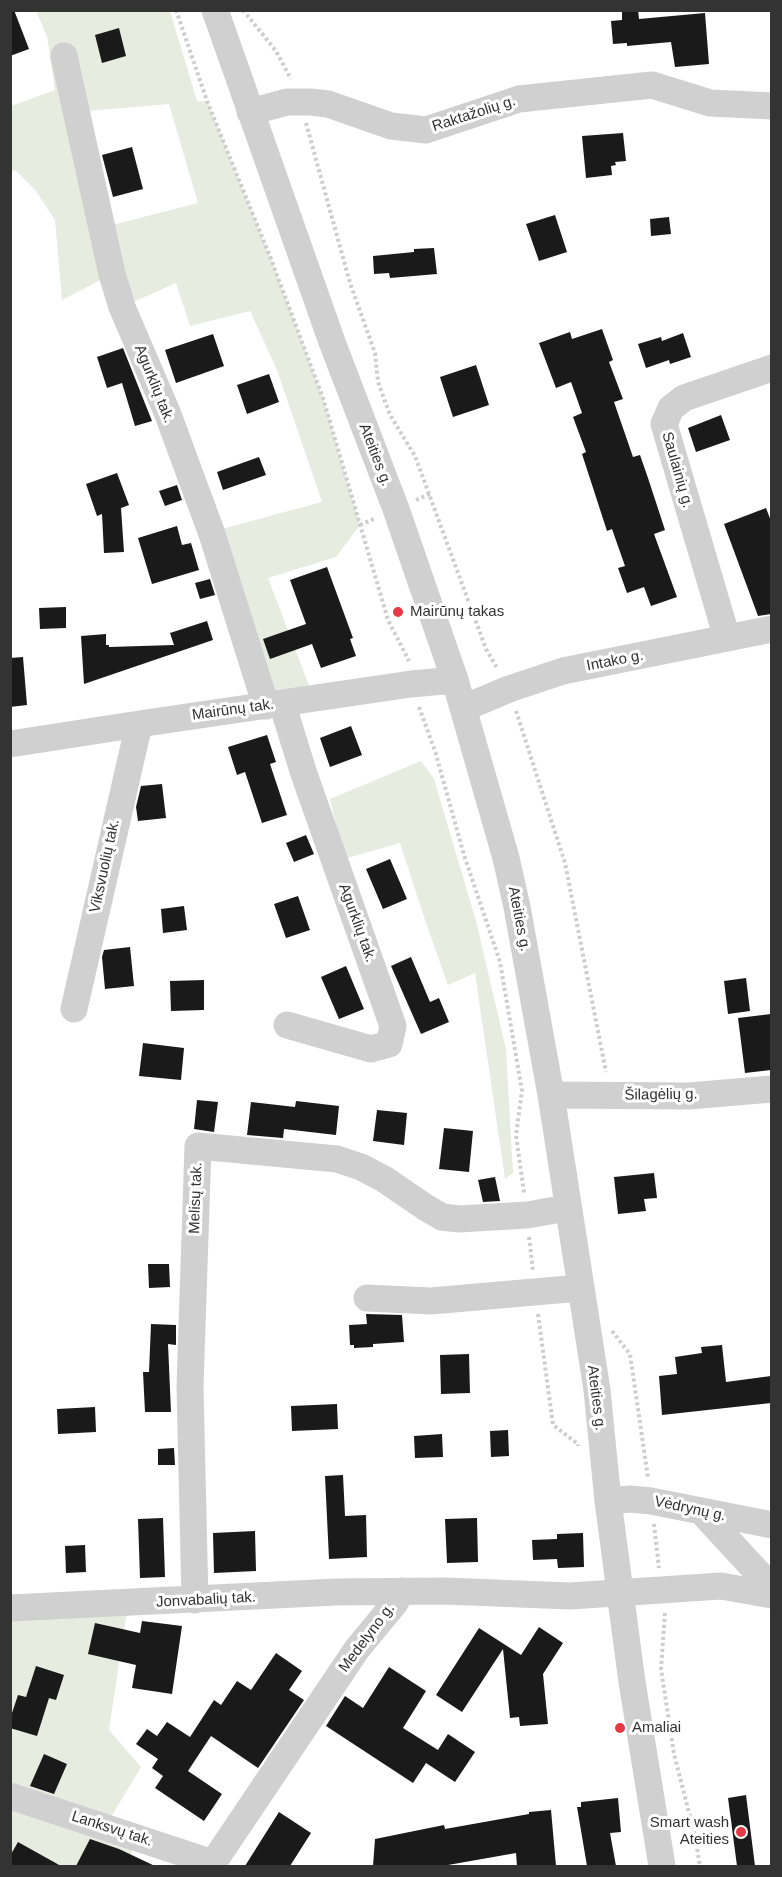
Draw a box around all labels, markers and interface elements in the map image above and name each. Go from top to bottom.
street label: Raktažolių g. [430,92,518,136]
street label: Agurklių tak. [130,342,178,426]
street label: Ateities g. [355,421,395,489]
street label: Saulainių g. [658,430,696,510]
place label: Mairūnų takas [410,603,504,621]
marker: Mairūnų takas [391,605,405,619]
street label: Intako g. [585,647,645,675]
street label: Mairūnų tak. [191,695,275,725]
street label: Viksvuolių tak. [86,817,124,915]
street label: Agurklių tak. [334,881,380,965]
street label: Ateities g. [504,885,534,953]
street label: Šilagėlių g. [624,1085,698,1105]
street label: Melisų tak. [186,1162,206,1234]
street label: Ateities g. [583,1364,609,1432]
street label: Vėdrynų g. [653,1493,727,1525]
street label: Jonvabalių tak. [156,1588,256,1612]
street label: Medelyno g. [335,1600,399,1676]
place label: Amaliai [632,1719,681,1737]
marker: Amaliai [613,1721,627,1735]
street label: Lanksvų tak. [69,1807,155,1851]
place label: Smart wash Ateities [650,1814,729,1849]
marker: Smart wash Ateities [734,1825,748,1839]

